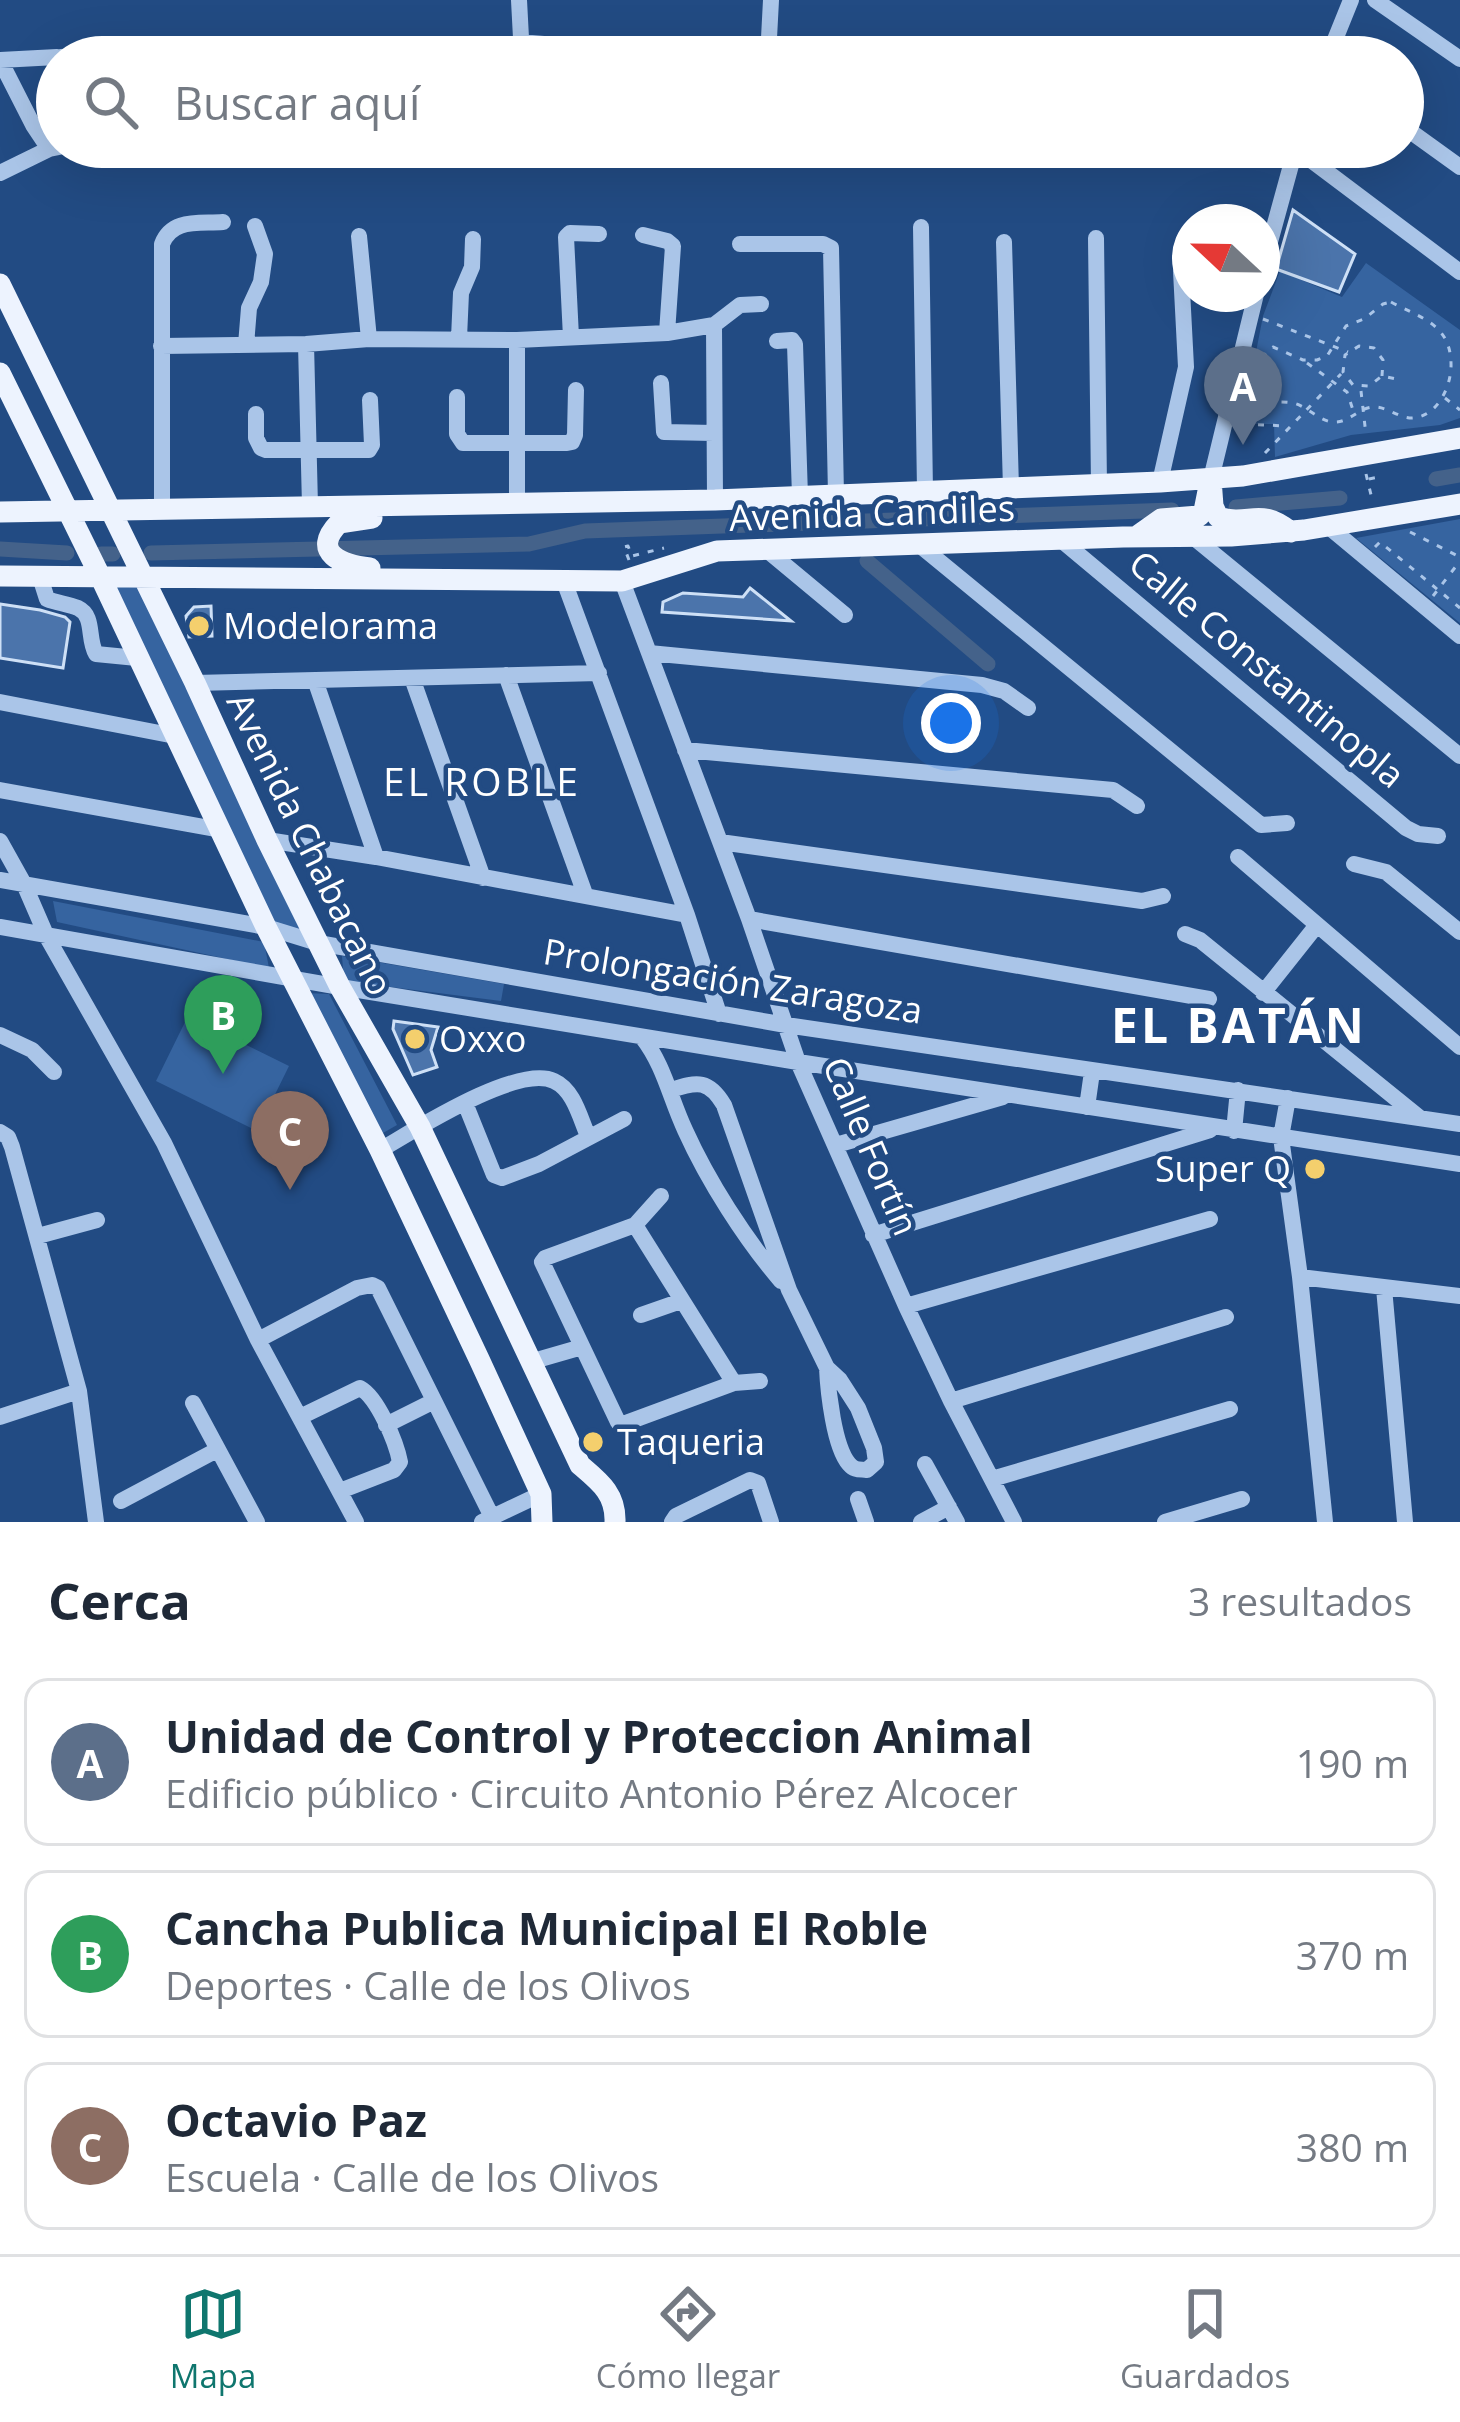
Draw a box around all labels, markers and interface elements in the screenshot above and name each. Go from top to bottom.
search box [36,36,1424,168]
icon: search [78,69,144,135]
text: Buscar aquí [174,72,420,133]
north arrow [1172,204,1280,312]
pin: A [1204,346,1282,445]
street label: Avenida Candiles [728,483,1016,542]
street label: Calle Constantinopla [1119,539,1415,798]
place label: Modelorama [223,601,438,650]
marker: Modelorama [186,613,212,639]
street label: Avenida Chabacano [216,684,405,1003]
your location [921,693,981,753]
district label: EL ROBLE [383,754,581,807]
street label: Prolongación Zaragoza [540,926,926,1035]
pin: B [184,975,262,1074]
district label: EL BATÁN [1111,992,1367,1057]
place label: Oxxo [439,1014,526,1063]
marker: Oxxo [402,1026,428,1052]
street label: Calle Fortín [812,1049,931,1243]
pin: C [251,1091,329,1190]
place label: Super Q [1155,1144,1291,1193]
marker: Super Q [1302,1156,1328,1182]
place label: Taqueria [617,1417,765,1466]
marker: Taqueria [580,1429,606,1455]
text: Cerca [48,1565,191,1635]
text: 3 resultados [1188,1574,1412,1627]
text: Unidad de Control y Proteccion Animal [165,1705,1033,1766]
text: A [77,1736,103,1789]
text: 190 m [1296,1736,1409,1789]
text: Edificio público · Circuito Antonio Pérez Alcocer [165,1766,1018,1819]
text: Cancha Publica Municipal El Roble [165,1897,928,1958]
text: B [77,1928,103,1981]
text: 370 m [1296,1928,1409,1981]
text: Deportes · Calle de los Olivos [165,1958,691,2011]
text: Octavio Paz [165,2089,427,2150]
text: C [78,2120,102,2173]
text: 380 m [1296,2120,1409,2173]
text: Escuela · Calle de los Olivos [165,2150,659,2203]
tab: Mapa [170,2281,256,2398]
tab: Cómo llegar [596,2281,780,2398]
tab: Guardados [1120,2281,1290,2398]

